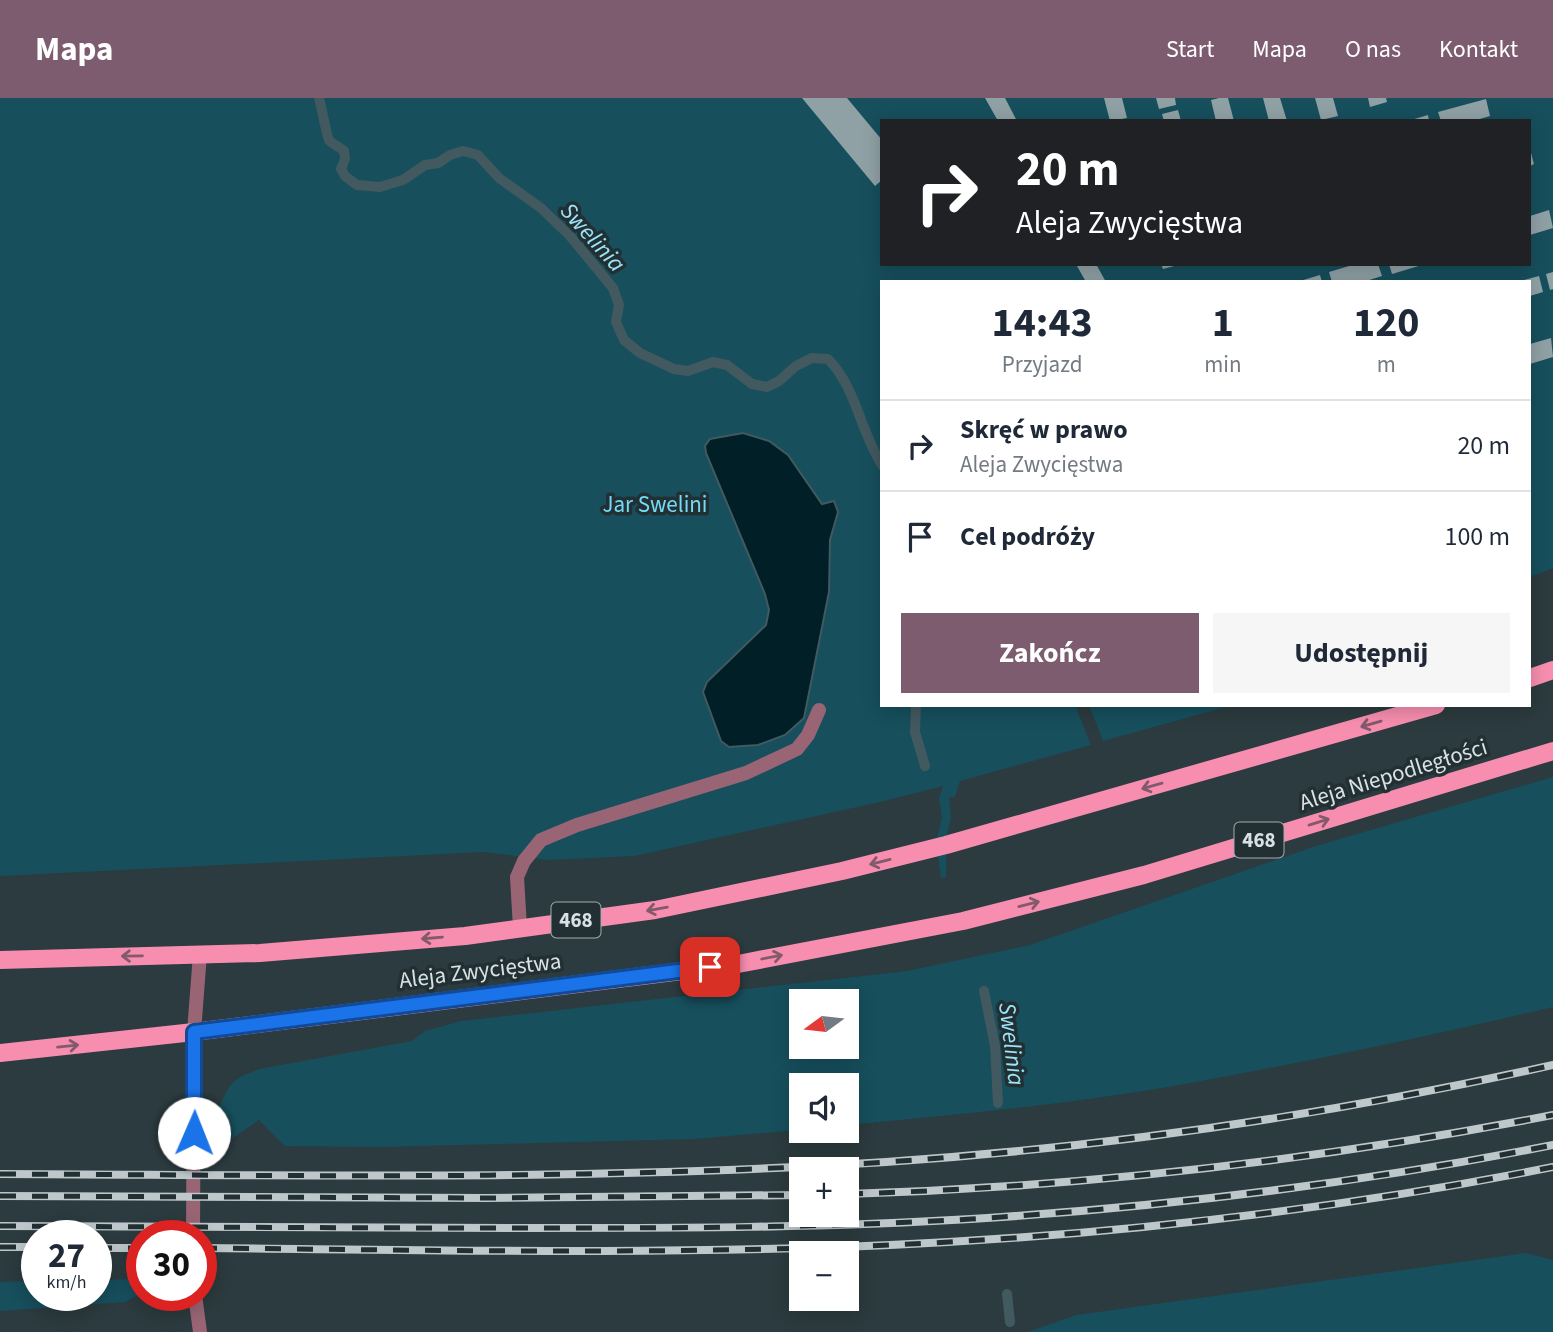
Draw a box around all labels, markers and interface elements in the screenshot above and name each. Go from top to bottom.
text: Mapa [35,26,113,73]
text: Start [1166,32,1214,67]
text: Mapa [1252,32,1307,67]
text: O nas [1345,32,1401,67]
text: Kontakt [1439,32,1518,67]
text: 20 m [1016,135,1120,205]
icon: right [901,147,992,238]
water label: Swelinia [552,195,634,280]
text: Aleja Zwycięstwa [1016,200,1243,246]
text: 14:43 [991,293,1093,353]
text: 1 [1212,293,1234,353]
text: 120 [1353,293,1420,353]
text: Przyjazd [1002,348,1082,381]
text: min [1204,348,1242,381]
text: m [1377,348,1396,381]
text: Skręć w prawo [960,411,1128,448]
icon: right [901,427,939,465]
text: 20 m [1457,427,1510,464]
text: Aleja Zwycięstwa [960,448,1123,481]
park label: Jar Swelini [602,488,708,521]
icon: arrive [901,518,939,556]
text: Cel podróży [960,518,1095,555]
text: 100 m [1444,518,1510,555]
button: Zakończ [901,613,1199,693]
button: Udostępnij [1213,613,1510,693]
one-way arrow [1360,718,1382,731]
street label: Aleja Niepodległości [1295,730,1491,819]
one-way arrow [1141,781,1163,794]
one-way arrow [1308,814,1330,827]
road number: 468 [1234,822,1284,858]
one-way arrow [869,856,892,869]
one-way arrow [1018,897,1040,910]
road number: 468 [552,902,600,938]
one-way arrow [646,903,669,916]
one-way arrow [421,932,444,945]
pin [680,937,740,997]
street label: Aleja Zwycięstwa [397,944,563,997]
icon: arrive [691,948,729,986]
one-way arrow [120,949,143,963]
one-way arrow [760,950,783,963]
north arrow [789,989,859,1059]
map controls [789,989,859,1311]
water label: Swelinia [989,1001,1034,1088]
one-way arrow [56,1039,79,1052]
button: sound [789,1073,859,1143]
position arrow [157,1096,231,1170]
button: + [789,1157,859,1227]
speed limit sign: 30 [126,1220,217,1311]
text: 27 [48,1231,85,1281]
button: − [789,1241,859,1311]
text: km/h [47,1270,86,1295]

